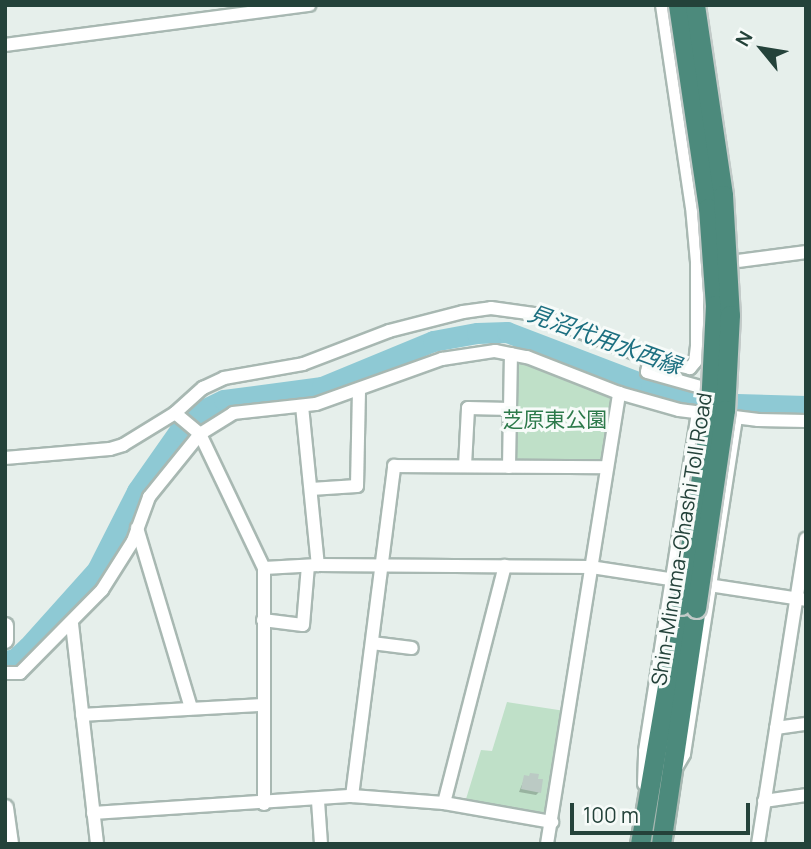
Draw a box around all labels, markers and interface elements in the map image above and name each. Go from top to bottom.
north arrow [727,14,797,84]
text: N [729,26,758,51]
water label: 見沼代用水西縁 [525,298,685,380]
street label: Shin-Minuma-Ohashi Toll Road [645,391,717,687]
park label: 芝原東公園 [503,406,607,432]
scale bar [573,790,753,834]
text: 100 m [583,801,639,829]

